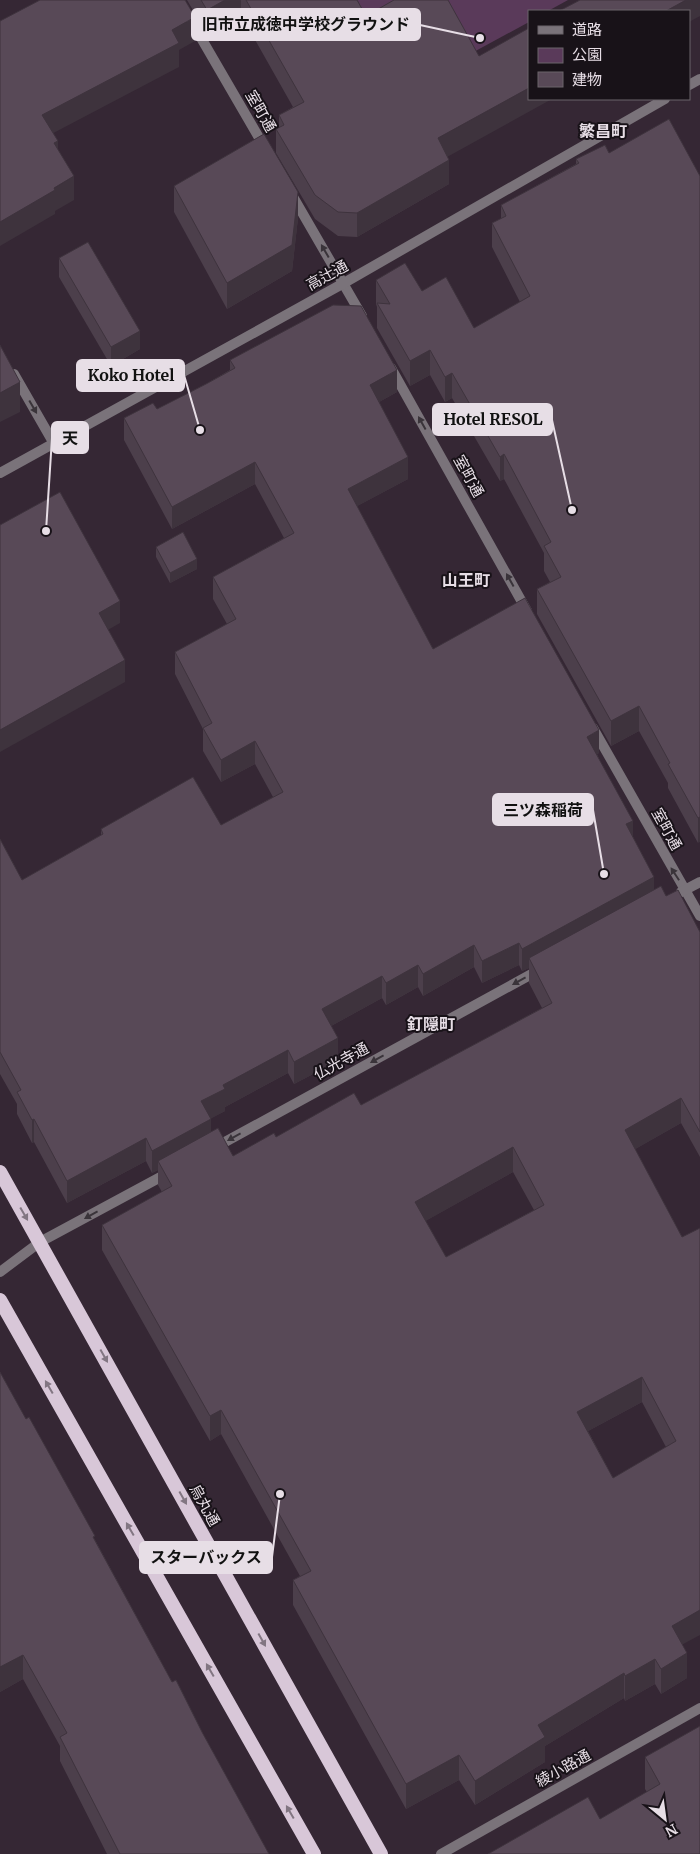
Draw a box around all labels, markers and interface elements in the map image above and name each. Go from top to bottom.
callout: 旧市立成徳中学校グラウンド [192,9,420,40]
legend [528,10,690,100]
text: 旧市立成徳中学校グラウンド [202,14,410,34]
text: 道路 [572,20,602,39]
text: 公園 [572,45,602,64]
text: 建物 [572,70,602,89]
street label: 室町通 [242,87,280,135]
district label: 繁昌町 [579,121,627,141]
one-way arrow [320,245,329,258]
street label: 高辻通 [303,256,351,294]
callout: Koko Hotel [77,360,184,391]
text: Koko Hotel [88,365,174,385]
one-way arrow [29,400,37,414]
callout: Hotel RESOL [433,404,552,435]
text: Hotel RESOL [443,409,543,429]
one-way arrow [418,416,426,430]
callout: 天 [52,422,88,453]
text: 天 [62,428,78,448]
street label: 室町通 [450,452,488,500]
district label: 山王町 [442,570,490,590]
one-way arrow [506,573,514,587]
callout: 三ツ森稲荷 [493,794,593,825]
text: 三ツ森稲荷 [503,800,583,820]
street label: 室町通 [648,805,686,853]
one-way arrow [671,868,680,881]
one-way arrow [512,977,526,985]
district label: 釘隠町 [407,1014,455,1034]
street label: 仏光寺通 [310,1038,372,1084]
one-way arrow [369,1055,384,1063]
one-way arrow [227,1133,241,1141]
one-way arrow [20,1208,29,1221]
one-way arrow [84,1211,99,1219]
one-way arrow [100,1349,108,1364]
one-way arrow [45,1381,54,1394]
street label: 烏丸通 [186,1481,224,1529]
one-way arrow [179,1491,187,1506]
one-way arrow [125,1522,134,1535]
callout: スターバックス [140,1542,272,1573]
text: スターバックス [150,1547,262,1567]
one-way arrow [258,1633,266,1648]
one-way arrow [205,1664,214,1677]
street label: 綾小路通 [532,1745,594,1791]
north arrow [640,1794,690,1844]
one-way arrow [285,1805,294,1818]
text: N [662,1820,681,1841]

